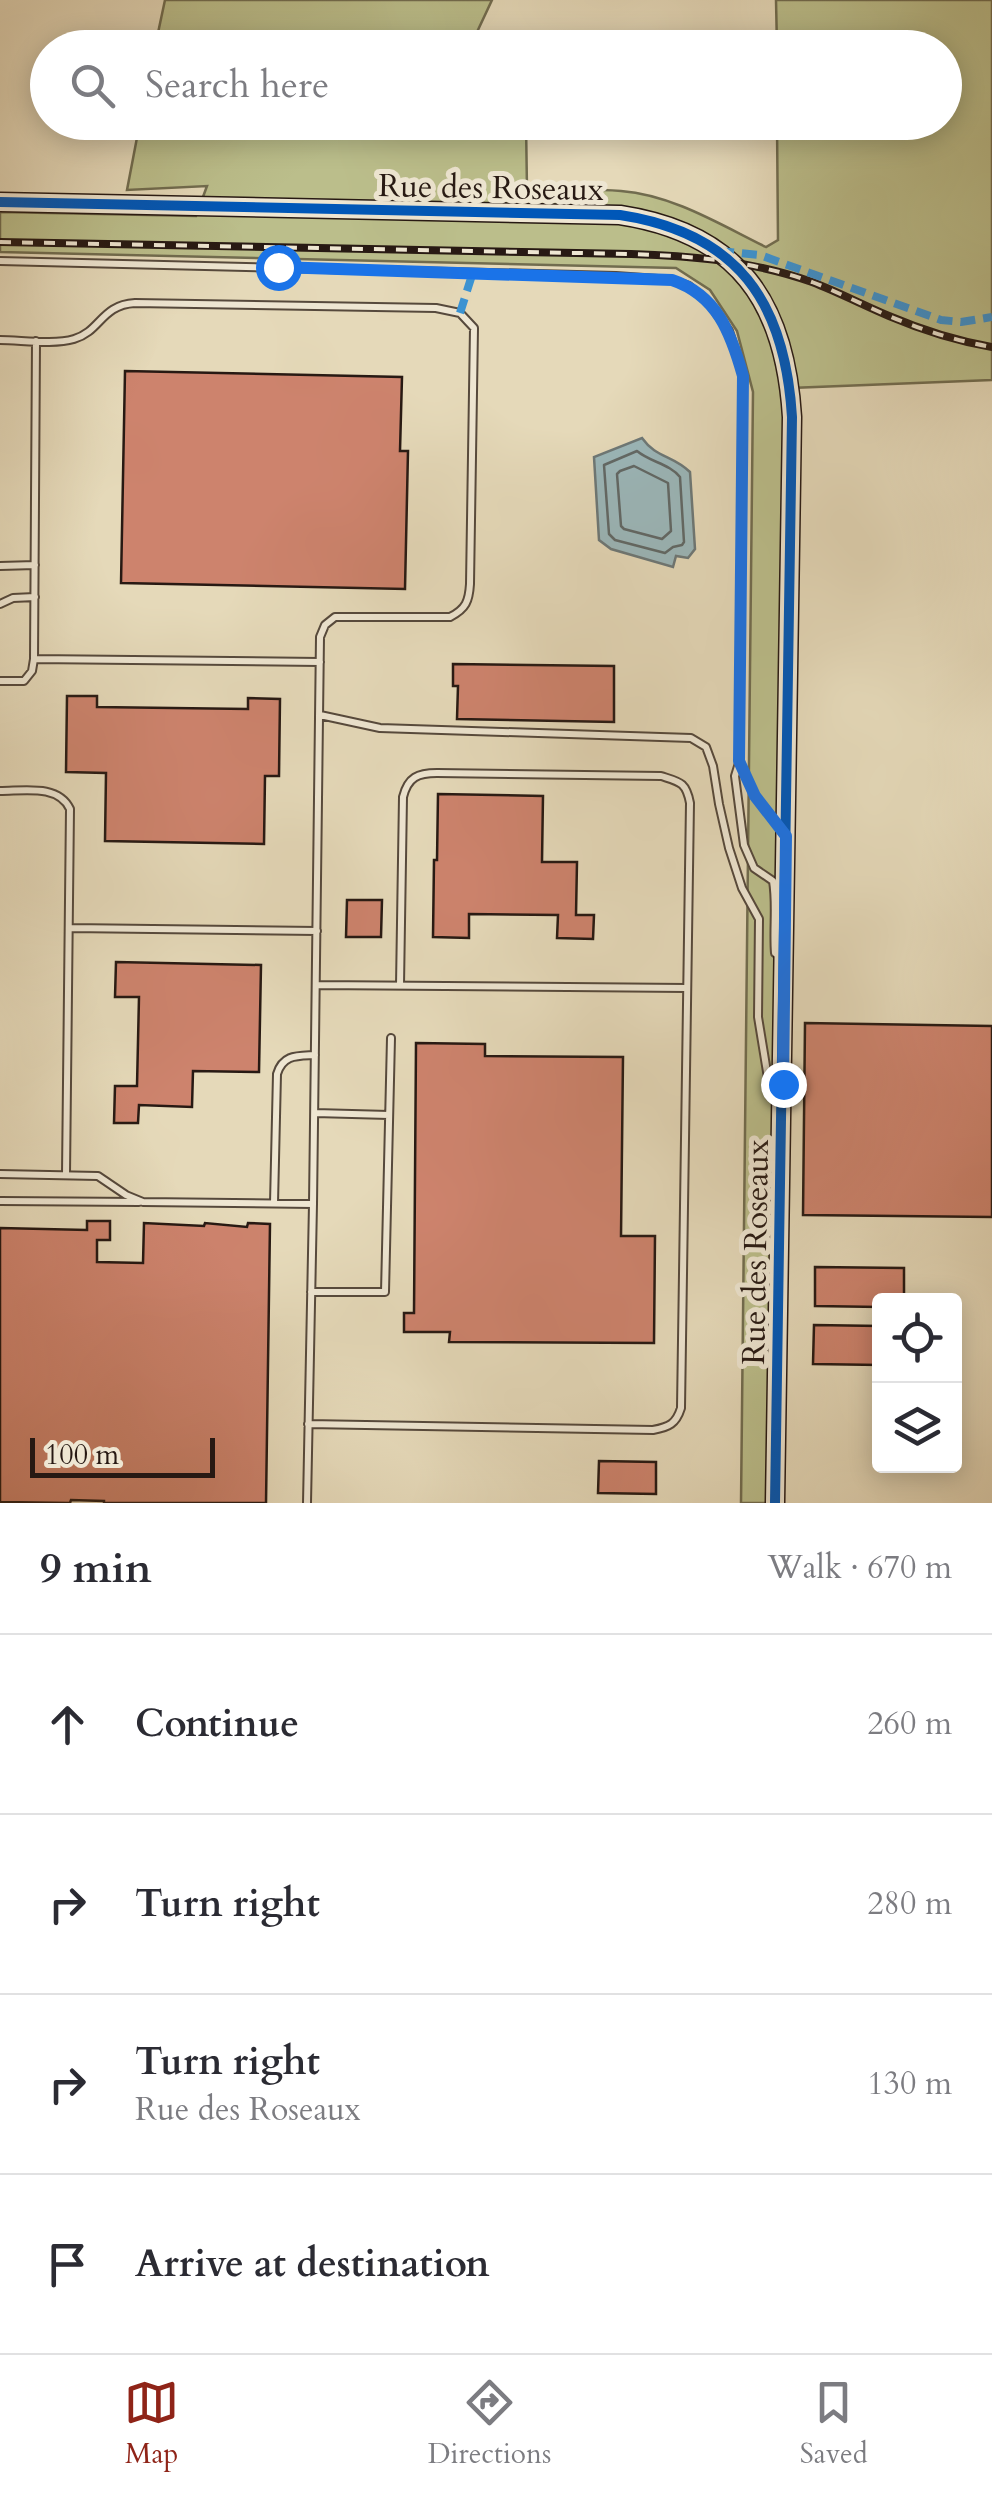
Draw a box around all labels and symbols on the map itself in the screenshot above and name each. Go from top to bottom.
street label: Rue des Roseaux [378,164,604,212]
route start [256,245,302,291]
route end [761,1062,807,1108]
street label: Rue des Roseaux [732,1139,780,1365]
scale bar [30,1433,215,1478]

